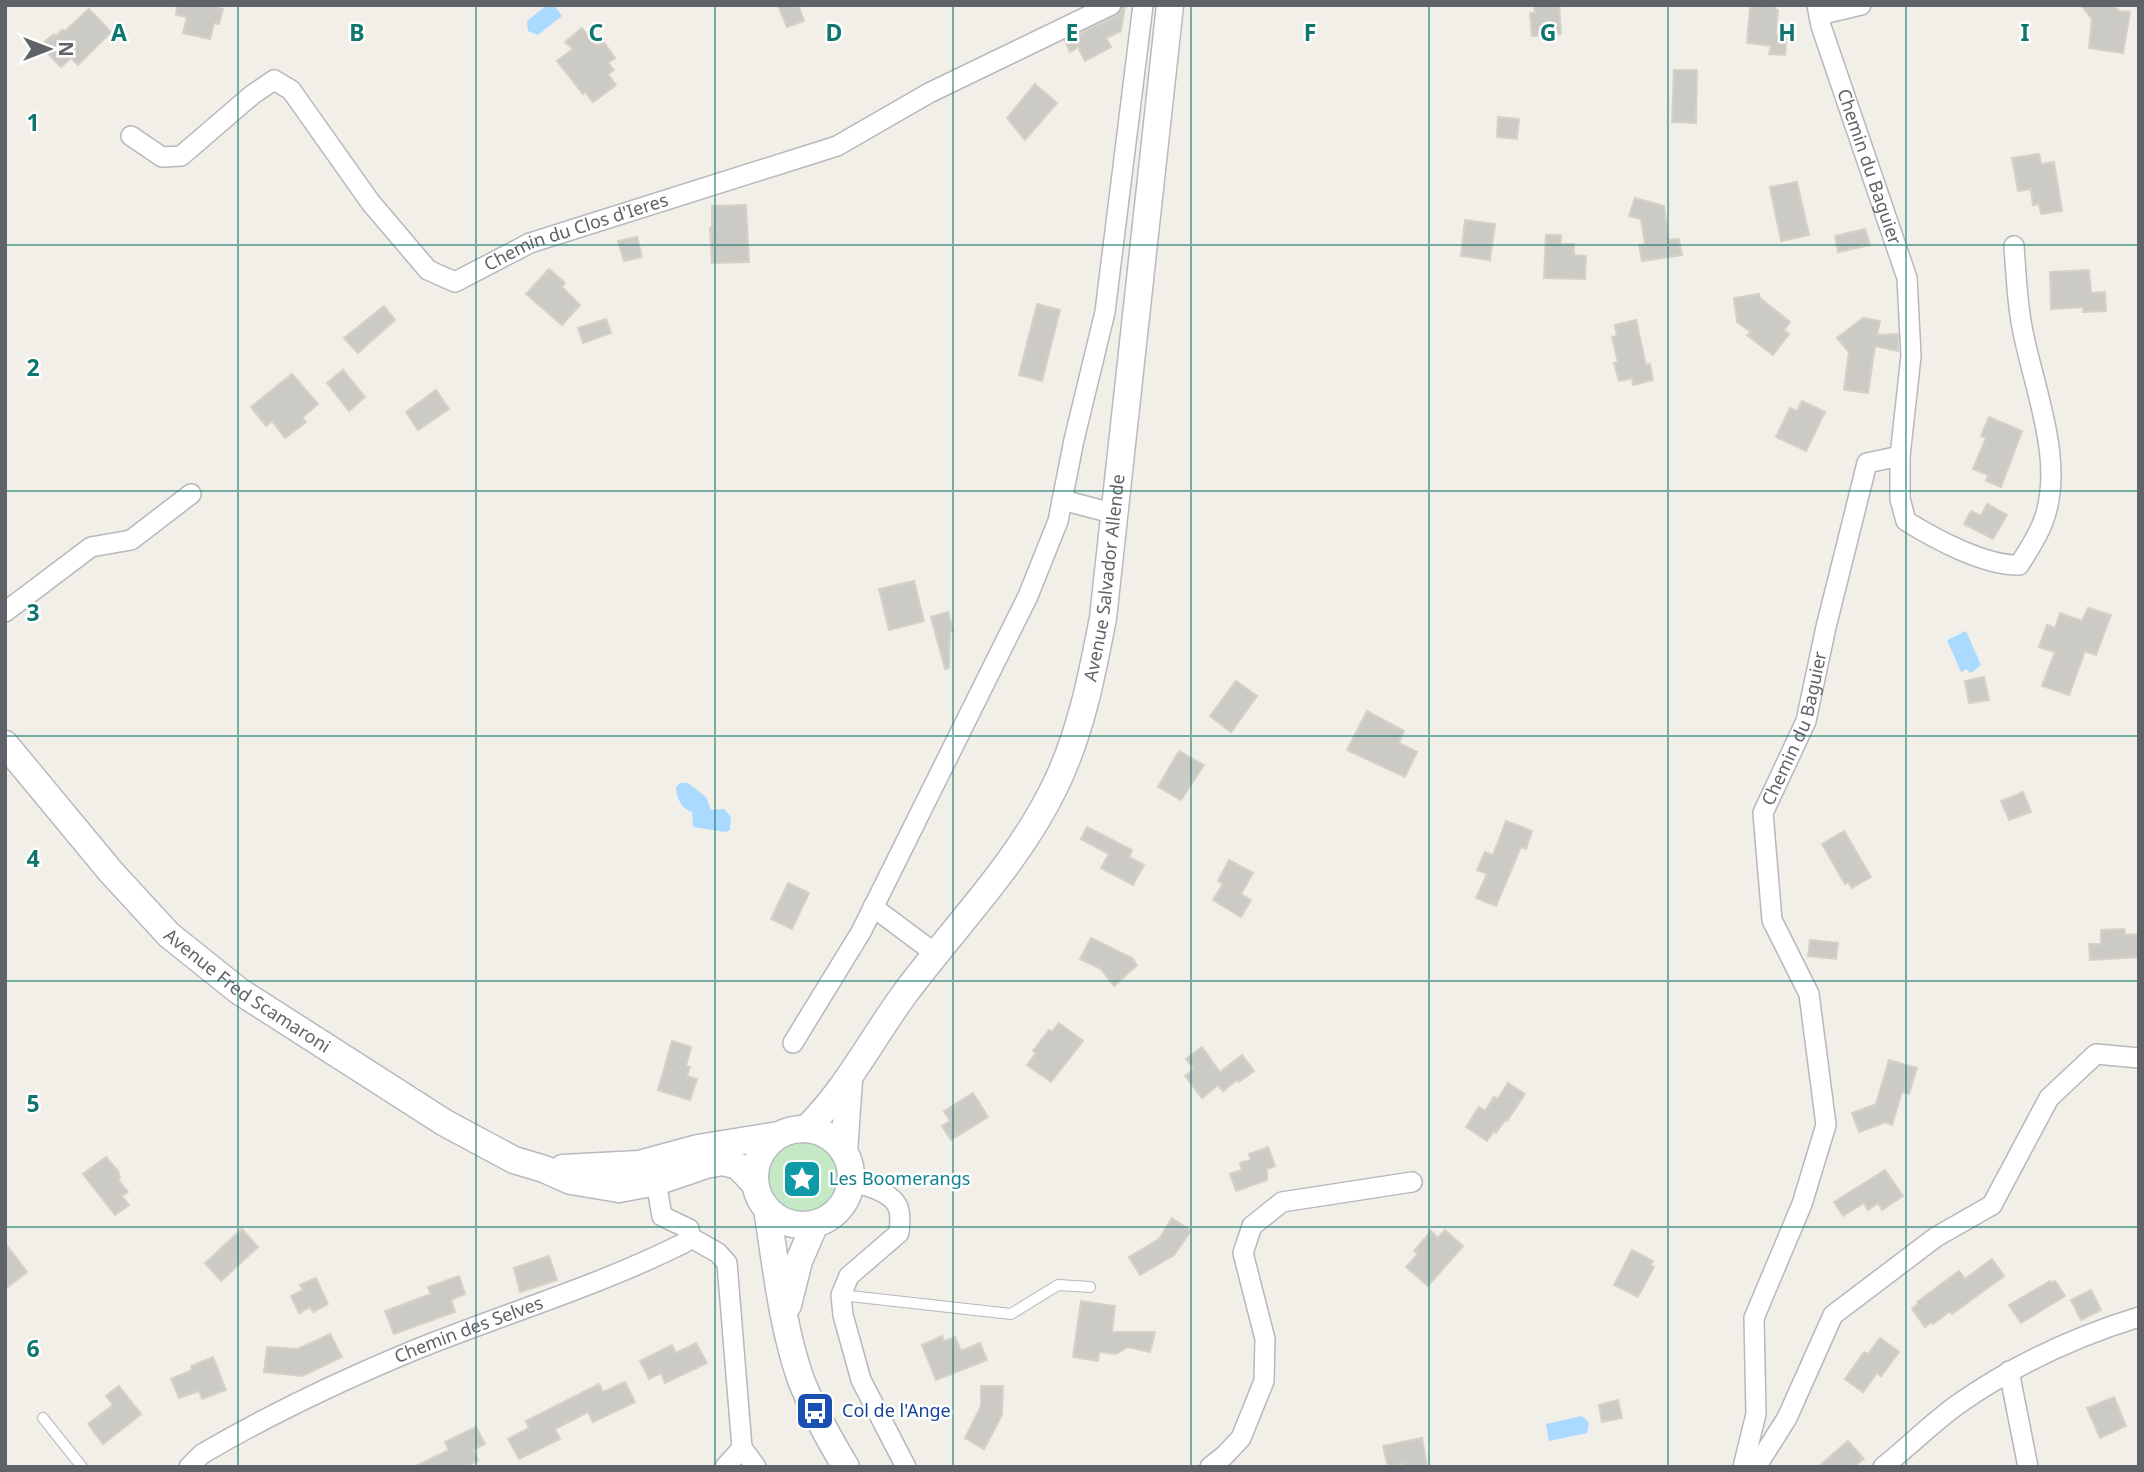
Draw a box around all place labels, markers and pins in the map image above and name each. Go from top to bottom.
place icon: Les Boomerangs [781,1158,823,1200]
place label: Les Boomerangs [829,1166,970,1190]
bus stop icon: Col de l'Ange [794,1390,836,1432]
place label: Col de l'Ange [842,1398,951,1422]

